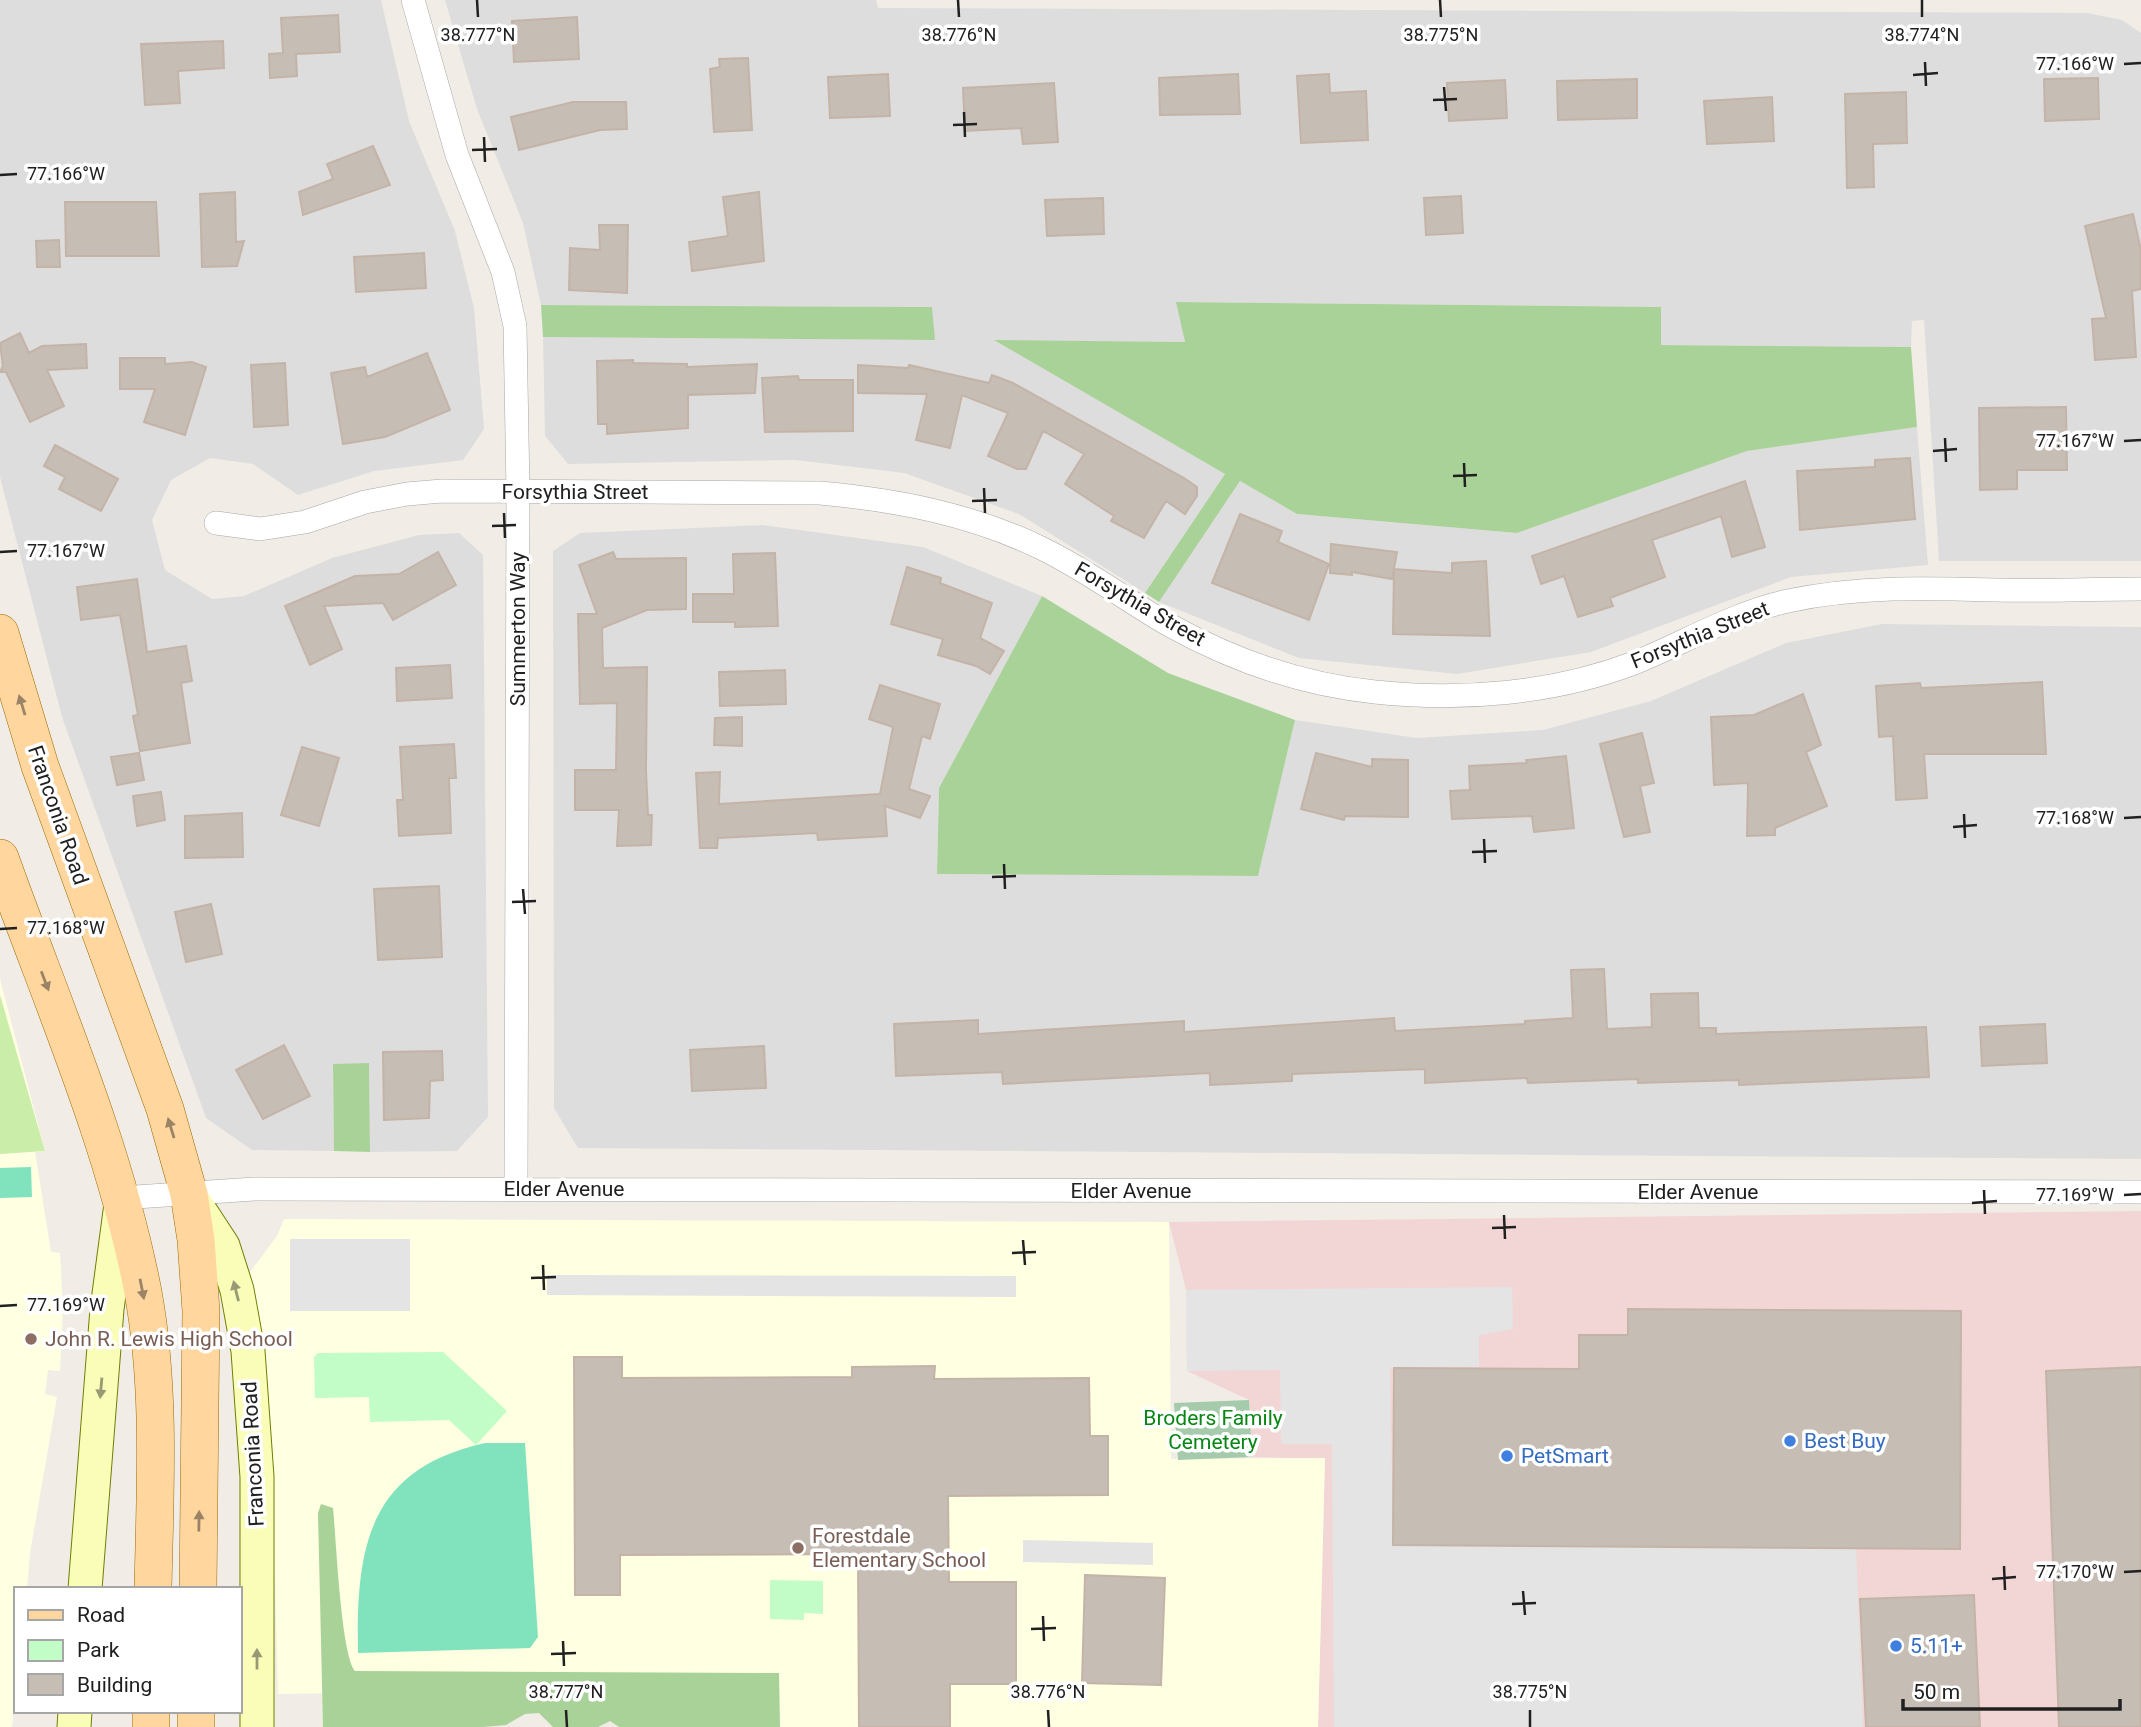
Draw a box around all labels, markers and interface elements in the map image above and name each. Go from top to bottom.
text: 38.777°N [441,24,515,45]
text: 38.776°N [922,24,996,45]
text: 38.775°N [1404,24,1478,45]
text: 38.774°N [1885,24,1959,45]
text: 77.166°W [2036,53,2114,74]
text: 77.166°W [27,163,105,184]
text: 77.167°W [2036,430,2114,451]
street label: Forsythia Street [502,480,649,504]
text: 77.167°W [27,540,105,561]
street label: Summerton Way [506,552,530,706]
street label: Forsythia Street [1070,557,1210,651]
street label: Forsythia Street [1627,596,1773,674]
one-way arrow [16,695,26,716]
street label: Franconia Road [23,742,93,888]
text: 77.168°W [2036,807,2114,828]
text: 77.168°W [27,917,105,938]
one-way arrow [40,970,51,991]
one-way arrow [165,1117,176,1138]
street label: Elder Avenue [503,1177,625,1201]
street label: Elder Avenue [1070,1179,1192,1203]
street label: Elder Avenue [1637,1180,1759,1204]
text: 77.169°W [2036,1184,2114,1205]
one-way arrow [136,1278,147,1300]
one-way arrow [231,1280,242,1302]
text: 77.169°W [27,1294,105,1315]
place label: John R. Lewis High School [45,1327,293,1351]
marker: John R. Lewis High School [23,1331,39,1347]
one-way arrow [95,1377,106,1399]
street label: Franconia Road [237,1381,269,1527]
park label: Broders Family Cemetery [1143,1406,1283,1454]
place label: Best Buy [1804,1429,1886,1453]
marker: Best Buy [1782,1433,1798,1449]
place label: PetSmart [1521,1444,1609,1468]
marker: PetSmart [1499,1448,1515,1464]
one-way arrow [194,1509,205,1531]
place label: Forestdale Elementary School [812,1524,986,1572]
marker: Forestdale Elementary School [790,1540,806,1556]
text: 77.170°W [2036,1561,2114,1582]
legend [14,1587,242,1713]
text: Road [77,1603,125,1627]
place label: 5.11+ [1910,1634,1963,1658]
text: Park [77,1638,120,1662]
marker: 5.11+ [1888,1638,1904,1654]
one-way arrow [251,1648,263,1670]
scale bar [1903,1668,2120,1712]
text: Building [77,1673,152,1697]
text: 50 m [1913,1680,1960,1704]
text: 38.777°N [529,1681,603,1702]
text: 38.776°N [1011,1681,1085,1702]
text: 38.775°N [1493,1681,1567,1702]

